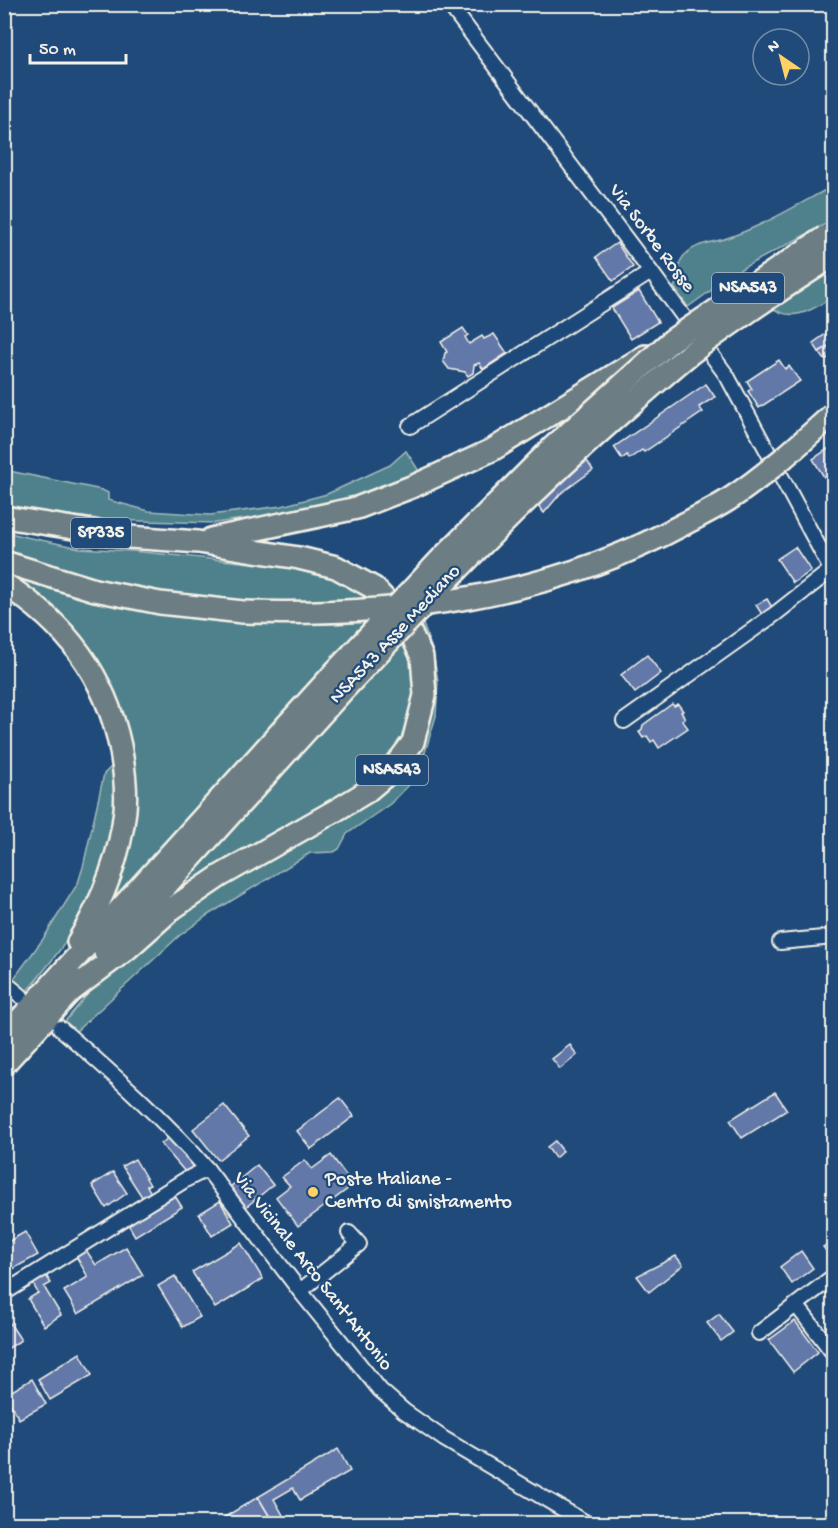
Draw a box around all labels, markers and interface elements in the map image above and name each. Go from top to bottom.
scale bar [30,27,126,65]
north arrow [751,27,811,87]
text: N [765,36,785,58]
text: 50 m [39,40,76,61]
street label: Via Sorbe Rosse [602,180,700,298]
road number: NSA543 [712,273,784,303]
road number: SP335 [71,518,131,548]
street label: NSA543 Asse Mediano [326,561,466,709]
road number: NSA543 [356,755,428,785]
street label: Via Vicinale Arco Sant'Antonio [227,1167,397,1376]
place label: Poste Italiane - Centro di smistamento [324,1169,512,1215]
marker: Poste Italiane - Centro di smistamento [306,1185,320,1199]

